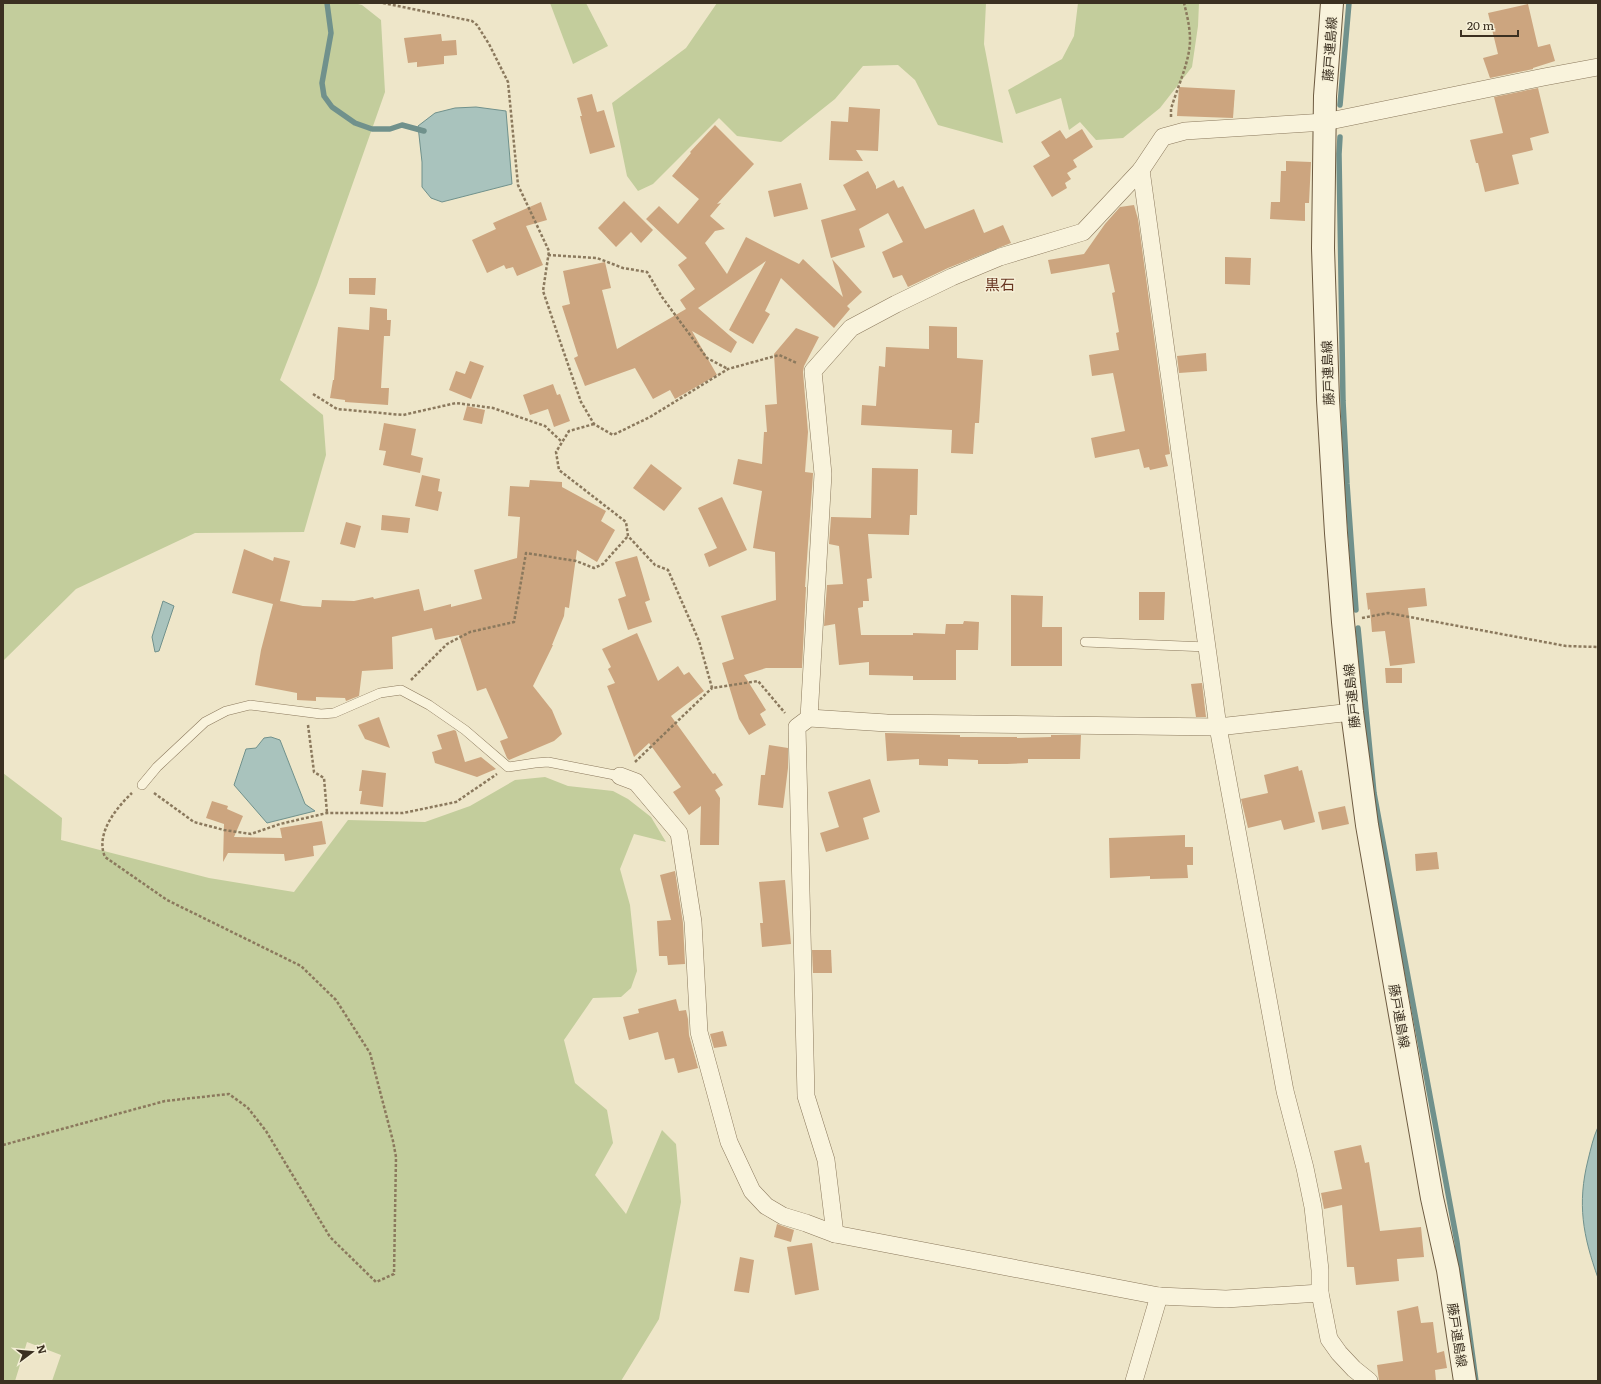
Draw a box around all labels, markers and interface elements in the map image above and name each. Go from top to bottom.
scale bar [1461,12,1518,38]
street label: 藤戸連島線 [1317,16,1341,82]
text: 20 m [1467,16,1494,34]
district label: 黒石 [985,272,1015,295]
street label: 藤戸連島線 [1316,340,1338,406]
street label: 藤戸連島線 [1338,663,1364,729]
street label: 藤戸連島線 [1385,982,1415,1050]
street label: 藤戸連島線 [1444,1301,1472,1369]
north arrow [12,1332,52,1372]
text: N [34,1342,52,1356]

